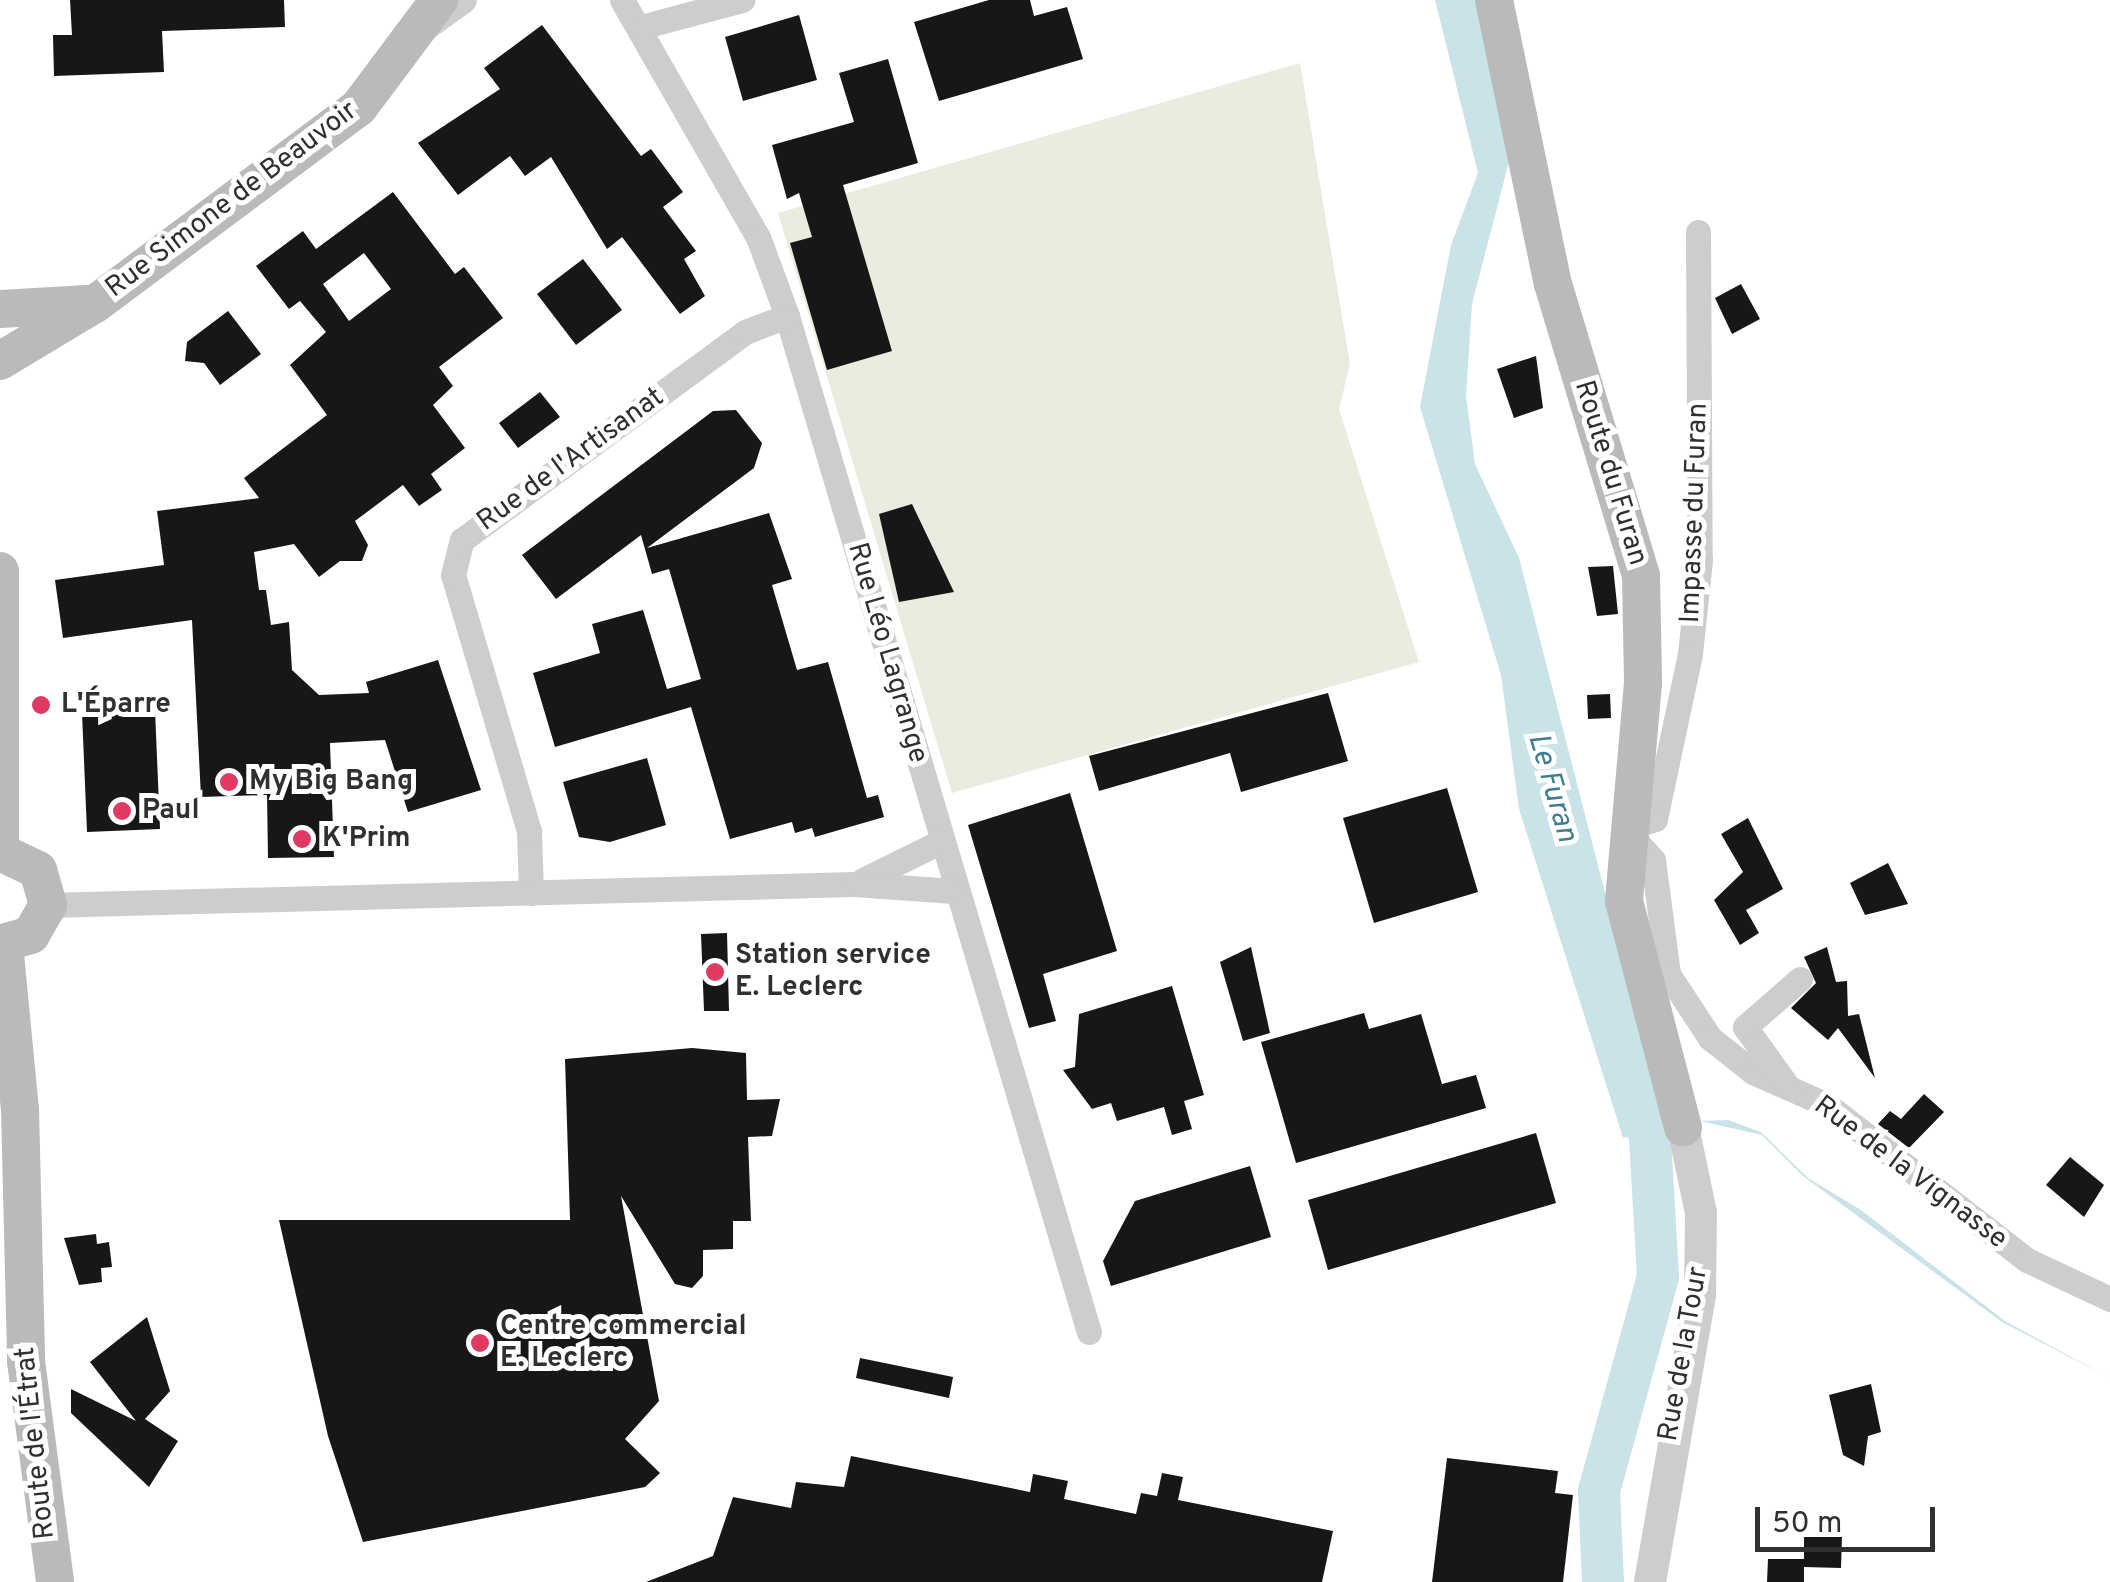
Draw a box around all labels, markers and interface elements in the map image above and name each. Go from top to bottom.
street label: Rue Simone de Beauvoir [100,94,364,306]
street label: Route du Furan [1566,377,1654,569]
street label: Rue de l'Artisanat [471,381,671,539]
street label: Impasse du Furan [1674,402,1716,624]
street label: Rue Léo Lagrange [840,539,934,767]
place label: L'Éparre [61,688,171,722]
marker: L'Éparre [30,694,52,716]
water label: Le Furan [1518,729,1584,847]
place label: My Big Bang [249,765,413,799]
marker: My Big Bang [218,771,240,793]
place label: Paul [142,794,200,828]
marker: Paul [111,800,133,822]
place label: K'Prim [322,822,411,856]
marker: K'Prim [291,828,313,850]
place label: Station service E. Leclerc [735,939,931,1005]
marker: Station service E. Leclerc [704,961,726,983]
street label: Rue de la Vignasse [1806,1089,2014,1257]
street label: Rue de la Tour [1652,1264,1716,1444]
place label: Centre commercial E. Leclerc [500,1310,747,1376]
marker: Centre commercial E. Leclerc [469,1332,491,1354]
street label: Route de l'Étrat [9,1345,63,1541]
scale bar [1760,1487,1940,1549]
text: 50 m [1772,1506,1842,1543]

